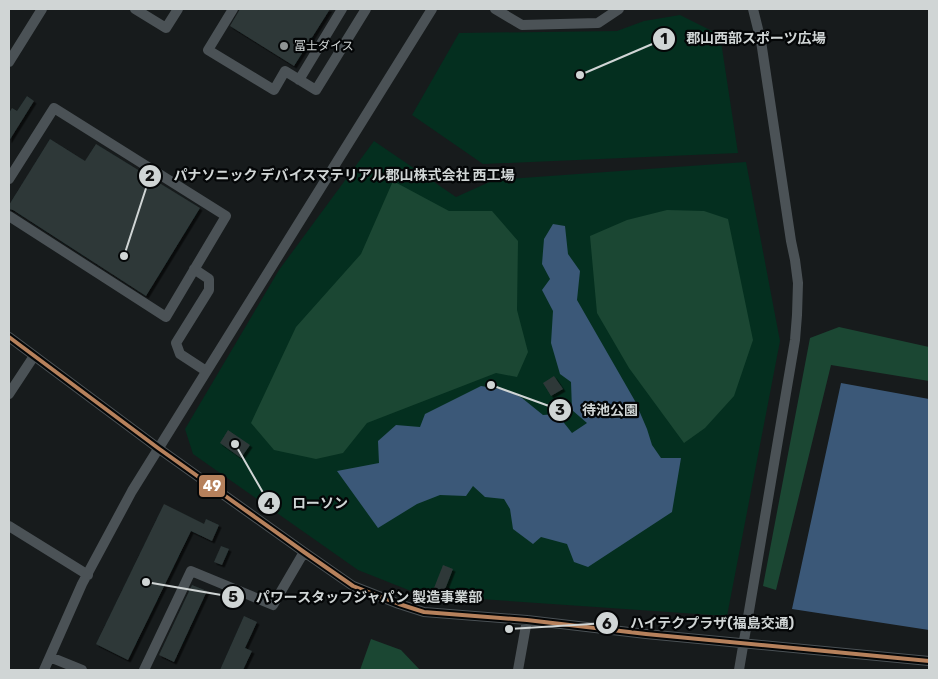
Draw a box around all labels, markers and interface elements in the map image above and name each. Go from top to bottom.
callout: 郡山西部スポーツ広場 [651,24,836,53]
text: 1 [660,30,668,48]
text: 郡山西部スポーツ広場 [686,30,826,47]
place label: 冨士ダイス [294,39,354,53]
marker: 冨士ダイス [278,40,290,52]
callout: パナソニック デバイスマテリアル郡山株式会社 西工場 [138,161,525,190]
text: 2 [145,167,155,185]
text: パナソニック デバイスマテリアル郡山株式会社 西工場 [174,167,514,184]
callout: 待池公園 [547,396,648,425]
text: 3 [555,401,565,419]
text: 待池公園 [582,402,638,419]
line badge: 49 [198,474,226,498]
text: 49 [203,478,221,495]
callout: ローソン [257,489,358,518]
text: 4 [264,495,274,513]
text: ローソン [292,495,348,512]
callout: パワースタッフジャパン 製造事業部 [220,582,492,611]
text: 5 [228,588,238,606]
text: パワースタッフジャパン 製造事業部 [256,589,482,606]
callout: ハイテクプラザ(福島交通) [594,609,804,638]
text: 6 [602,615,612,633]
text: ハイテクプラザ(福島交通) [630,615,794,632]

